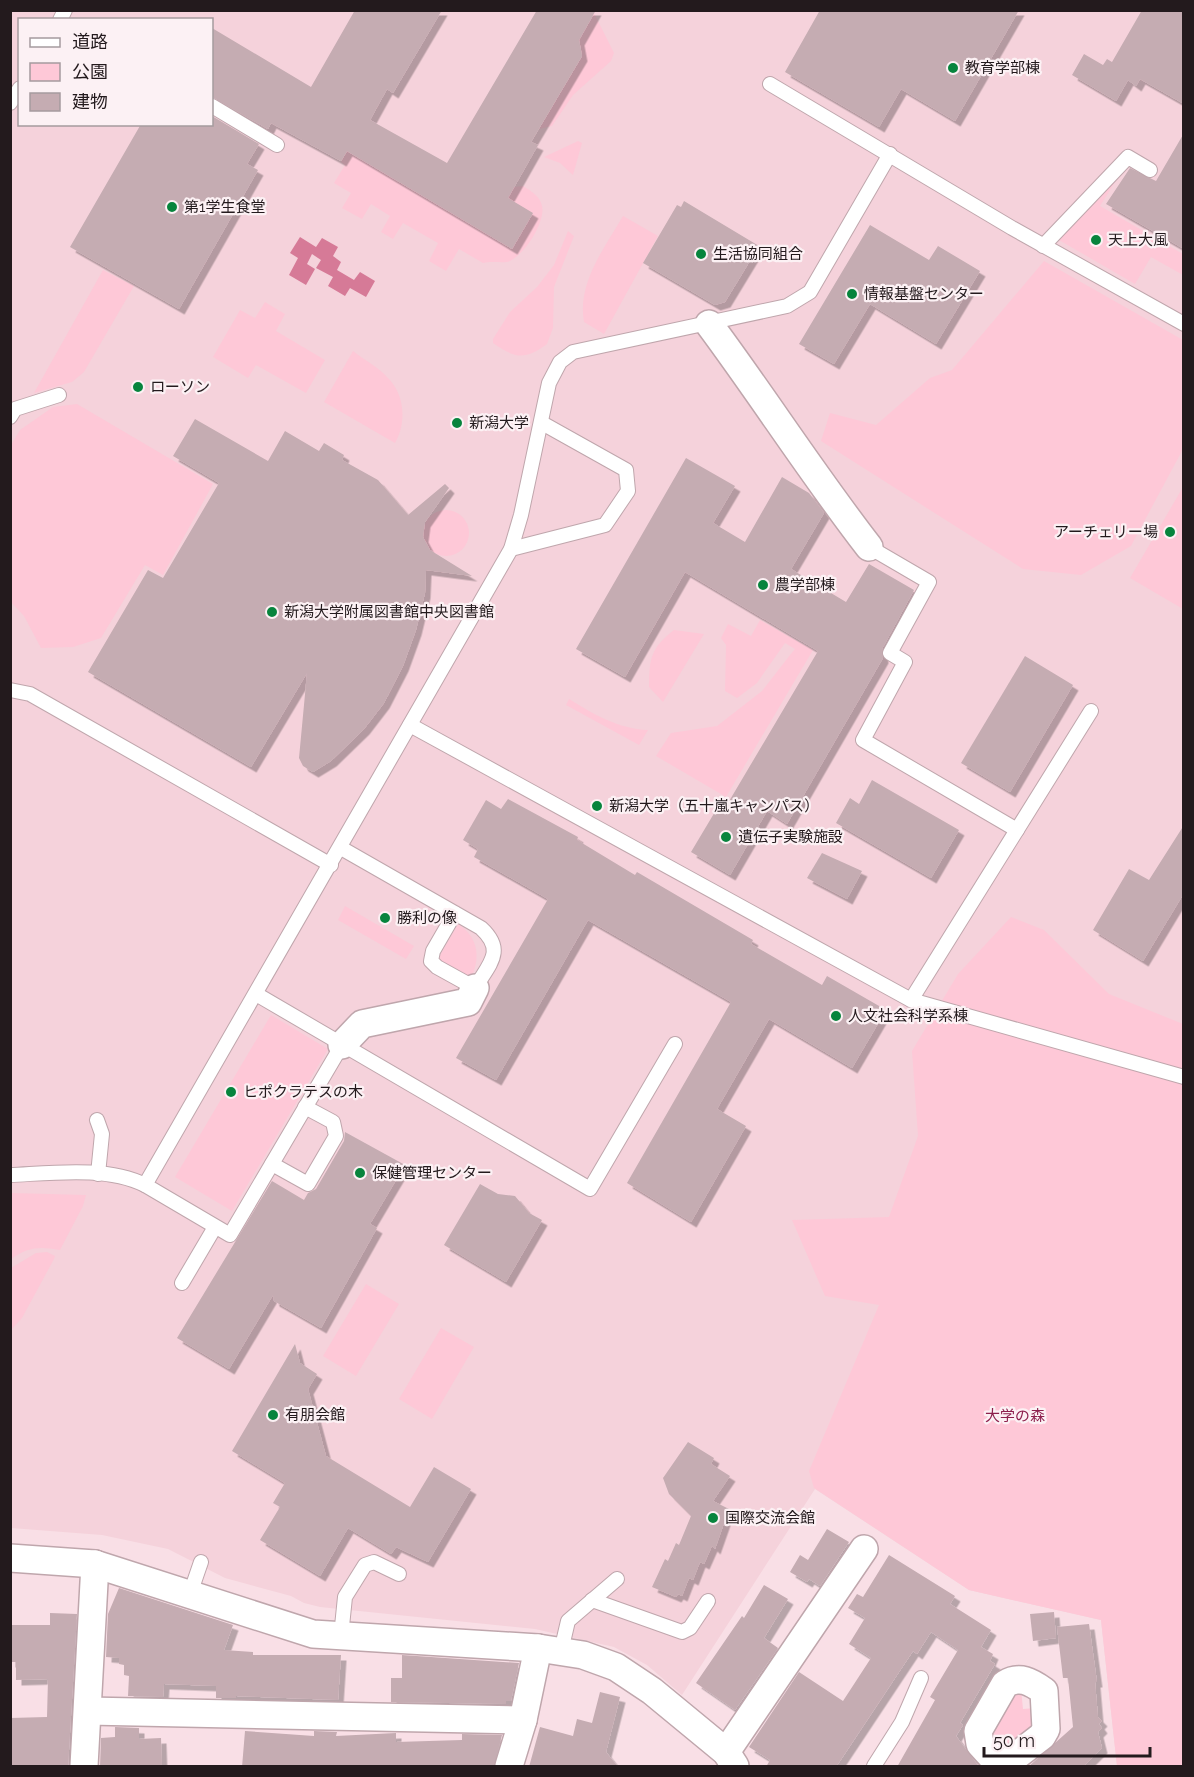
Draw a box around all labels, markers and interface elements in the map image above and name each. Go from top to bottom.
legend [18,18,213,126]
text: 道路 [72,31,108,52]
place label: 教育学部棟 [965,59,1040,77]
text: 公園 [72,61,108,82]
marker: 教育学部棟 [946,61,960,75]
text: 建物 [72,91,108,112]
place label: 第1学生食堂 [184,198,265,216]
marker: 第1学生食堂 [165,200,179,214]
place label: 天上大風 [1108,231,1168,249]
marker: 天上大風 [1089,233,1103,247]
place label: 生活協同組合 [713,245,803,263]
marker: 生活協同組合 [694,247,708,261]
place label: 情報基盤センター [864,285,984,303]
marker: 情報基盤センター [845,287,859,301]
place label: ローソン [150,378,210,396]
marker: ローソン [131,380,145,394]
place label: 新潟大学 [469,414,529,432]
marker: 新潟大学 [450,416,464,430]
place label: アーチェリー場 [1054,523,1158,541]
marker: アーチェリー場 [1163,525,1177,539]
place label: 農学部棟 [775,576,835,594]
marker: 農学部棟 [756,578,770,592]
place label: 新潟大学附属図書館中央図書館 [284,603,494,621]
marker: 新潟大学附属図書館中央図書館 [265,605,279,619]
place label: 新潟大学（五十嵐キャンパス） [609,797,819,815]
marker: 新潟大学（五十嵐キャンパス） [590,799,604,813]
place label: 遺伝子実験施設 [738,828,843,846]
marker: 遺伝子実験施設 [719,830,733,844]
place label: 勝利の像 [397,909,457,927]
marker: 勝利の像 [378,911,392,925]
place label: 人文社会科学系棟 [848,1007,968,1025]
marker: 人文社会科学系棟 [829,1009,843,1023]
place label: ヒポクラテスの木 [243,1083,363,1101]
marker: ヒポクラテスの木 [224,1085,238,1099]
place label: 保健管理センター [372,1164,492,1182]
marker: 保健管理センター [353,1166,367,1180]
place label: 有朋会館 [285,1406,345,1424]
park label: 大学の森 [985,1407,1045,1425]
marker: 有朋会館 [266,1408,280,1422]
place label: 国際交流会館 [725,1509,815,1527]
marker: 国際交流会館 [706,1511,720,1525]
scale bar [984,1720,1150,1758]
text: 50 m [993,1730,1035,1751]

